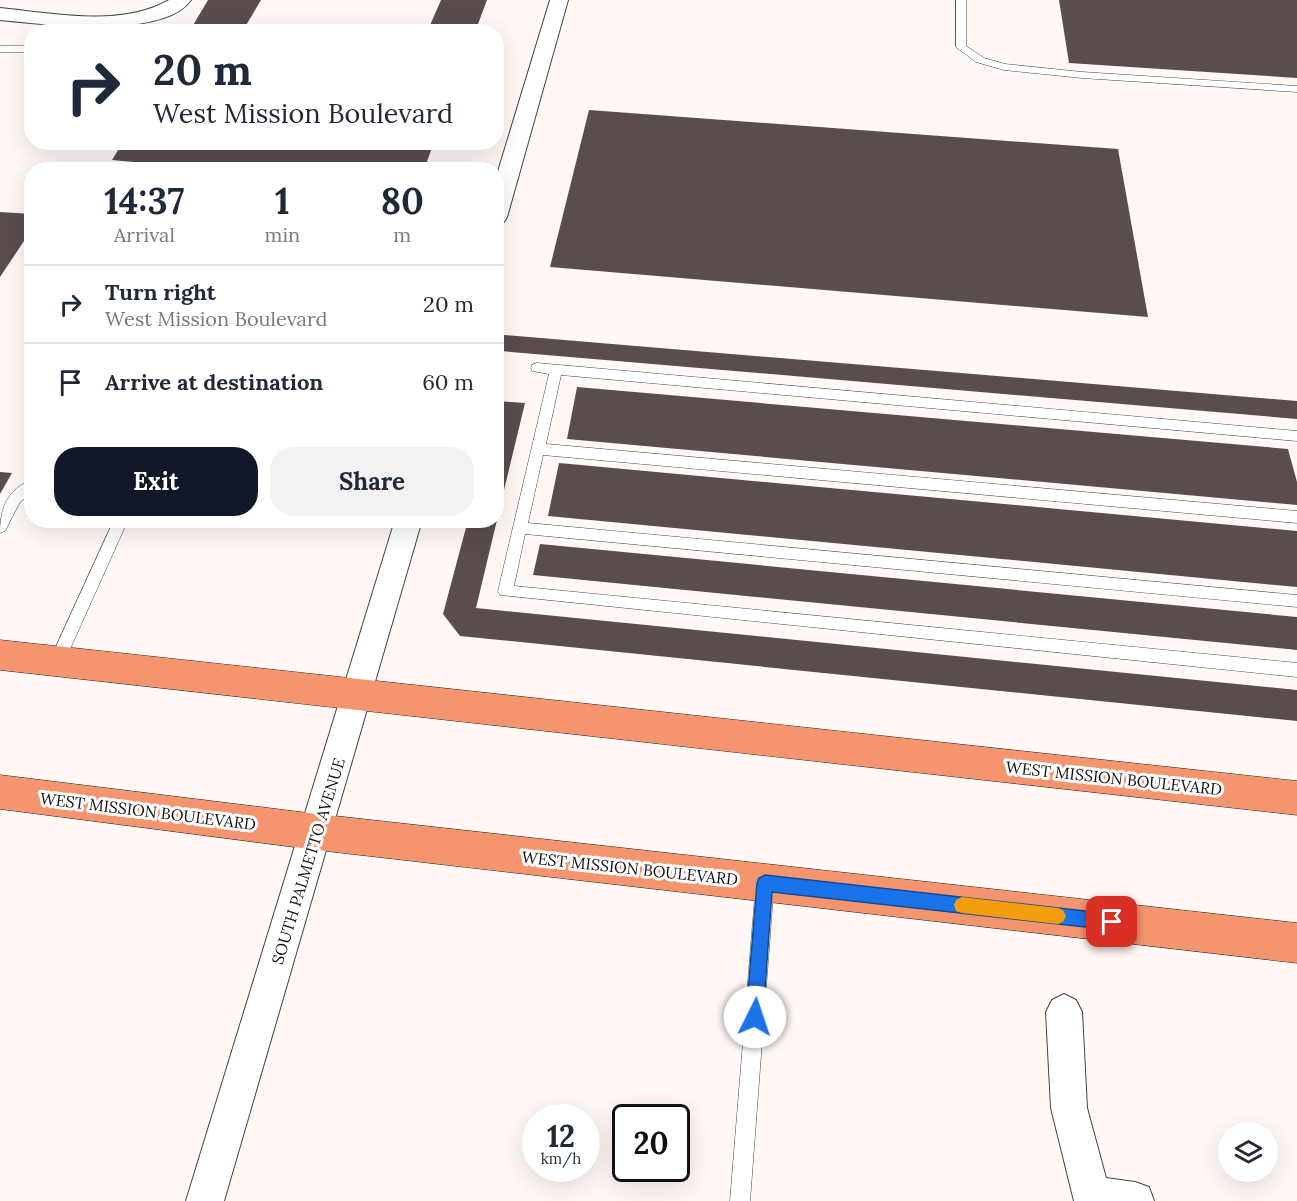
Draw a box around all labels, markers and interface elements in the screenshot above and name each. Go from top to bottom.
text: 20 m [153,43,252,97]
icon: right [54,48,132,126]
text: West Mission Boulevard [153,96,453,130]
text: 14:37 [104,178,184,224]
text: 1 [275,178,290,224]
text: 80 [380,178,424,224]
text: Arrival [114,222,175,247]
text: min [265,222,300,247]
text: m [393,222,411,247]
text: Turn right [105,278,216,306]
icon: right [54,288,87,321]
text: 20 m [423,290,474,318]
text: West Mission Boulevard [105,306,327,331]
icon: arrive [54,366,87,399]
text: Arrive at destination [105,368,323,396]
text: 60 m [422,368,474,396]
button: Exit [54,447,258,516]
button: Share [270,447,474,516]
street label: SOUTH PALMETTO AVENUE [267,755,349,967]
street label: WEST MISSION BOULEVARD [1005,757,1223,799]
street label: WEST MISSION BOULEVARD [39,788,257,834]
street label: WEST MISSION BOULEVARD [521,847,739,889]
pin [1086,896,1137,947]
icon: arrive [1095,905,1128,938]
position arrow [723,985,787,1049]
speed limit sign: 20 [612,1104,690,1182]
text: 12 [547,1117,575,1155]
map controls [1218,1122,1278,1182]
button: layers [1218,1122,1278,1182]
text: km/h [541,1149,581,1168]

